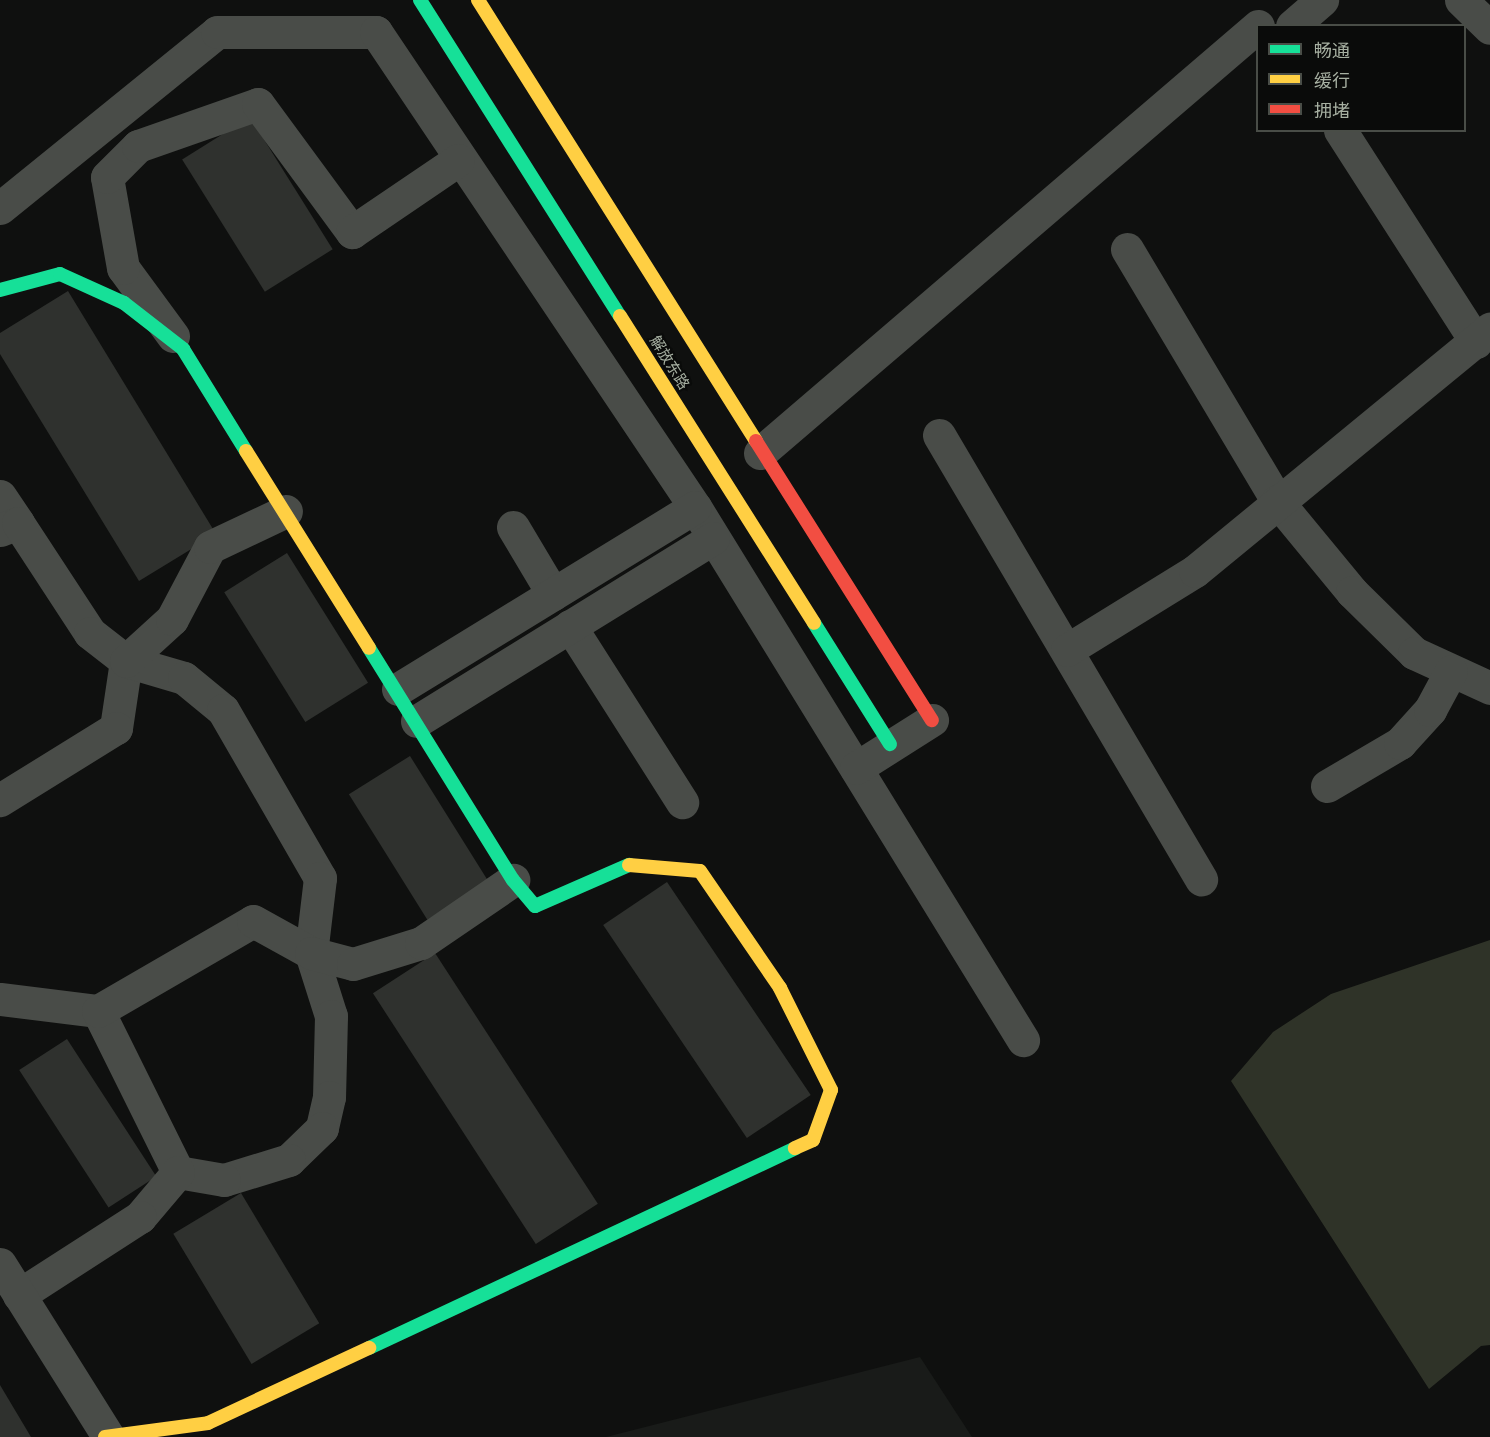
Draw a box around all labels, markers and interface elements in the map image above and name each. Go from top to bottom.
legend [1256,24,1466,132]
text: 畅通 [1314,40,1350,61]
text: 缓行 [1314,70,1350,91]
text: 拥堵 [1314,100,1350,121]
street label: 解放东路 [645,333,693,393]

